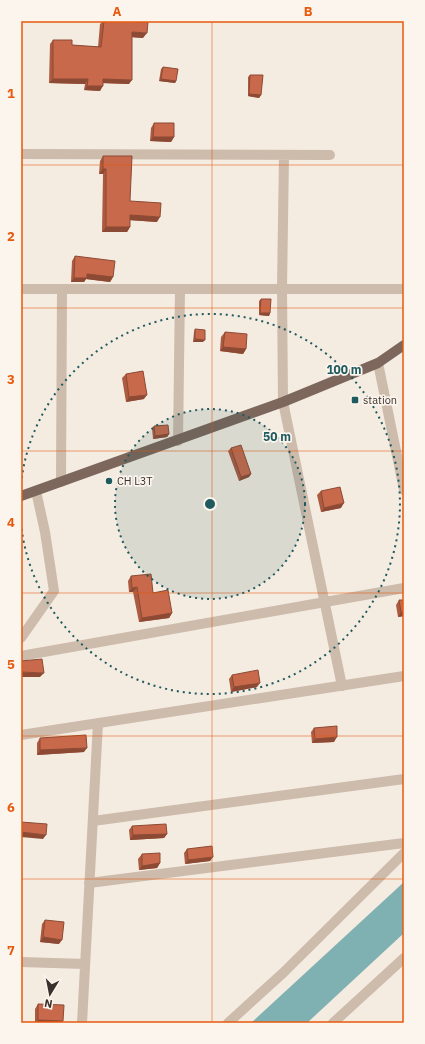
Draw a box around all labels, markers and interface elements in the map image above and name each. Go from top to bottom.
text: A [113,3,122,20]
text: B [304,3,313,20]
text: 1 [7,85,15,102]
text: 2 [7,228,15,245]
text: 100 m [326,362,362,377]
text: 3 [7,371,15,388]
place label: station [363,393,397,407]
marker: station [350,395,360,405]
text: 50 m [263,429,291,444]
place label: CH L3T [117,474,153,488]
marker: CH L3T [104,476,114,486]
centre of rings [203,497,217,511]
text: 4 [7,514,15,531]
text: 5 [7,656,15,673]
text: 6 [7,799,15,816]
text: 7 [7,942,15,959]
north arrow [30,974,70,1014]
text: N [43,996,53,1011]

